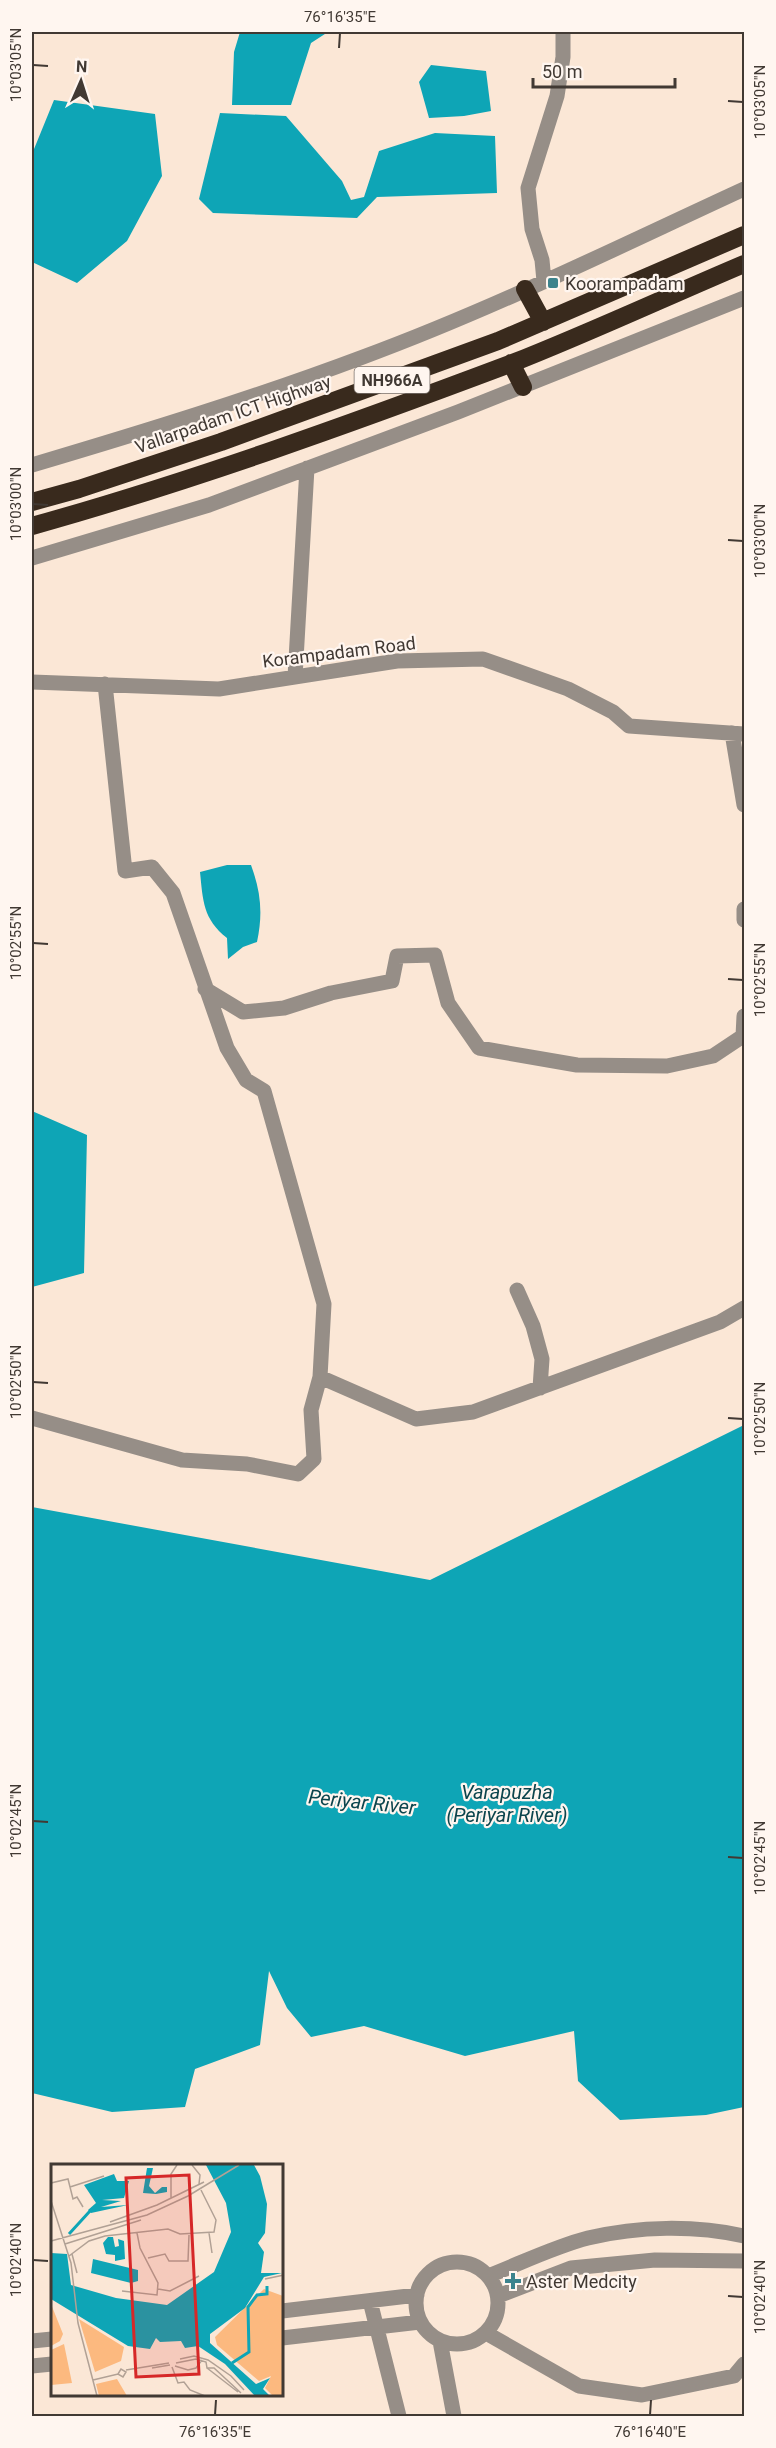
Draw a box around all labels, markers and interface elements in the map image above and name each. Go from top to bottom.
text: 76°16'35"E [304,8,377,26]
text: 10°03'05"N [7,28,25,102]
north arrow [51,51,111,111]
scale bar [533,51,676,89]
text: N [76,57,88,76]
text: 50 m [542,61,582,82]
text: 10°03'05"N [751,65,769,139]
place label: Koorampadam [565,273,684,294]
marker: Koorampadam [546,276,560,290]
road number: NH966A [354,367,430,393]
street label: Vallarpadam ICT Highway [132,370,334,457]
text: 10°03'00"N [7,467,25,541]
text: 10°03'00"N [751,504,769,578]
street label: Korampadam Road [261,632,417,672]
text: 10°02'55"N [7,906,25,980]
text: 10°02'55"N [751,943,769,1017]
text: 10°02'50"N [7,1345,25,1419]
text: 10°02'50"N [751,1382,769,1456]
water label: Varapuzha (Periyar River) [447,1780,567,1827]
text: 10°02'45"N [7,1784,25,1858]
water label: Periyar River [307,1784,418,1820]
text: 10°02'45"N [751,1821,769,1895]
inset map [51,2164,284,2397]
text: 10°02'40"N [7,2223,25,2297]
text: 10°02'40"N [751,2260,769,2334]
place label: Aster Medcity [526,2271,637,2292]
marker: Aster Medcity [504,2272,522,2290]
text: 76°16'35"E [179,2423,252,2441]
text: 76°16'40"E [614,2423,687,2441]

